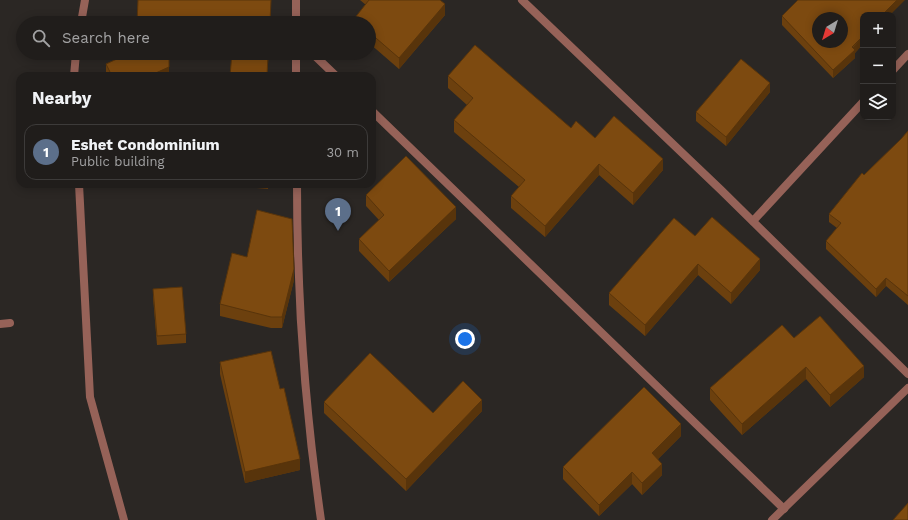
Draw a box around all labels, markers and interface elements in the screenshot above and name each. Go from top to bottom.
north arrow [812,12,848,48]
map controls [860,12,896,120]
button: + [860,12,896,48]
search box [16,16,376,60]
icon: search [30,27,52,49]
text: Search here [62,29,150,47]
button: − [860,48,896,84]
button: layers [860,84,896,120]
text: Nearby [32,88,91,108]
text: Eshet Condominium [71,136,220,154]
text: 1 [43,145,49,160]
text: 30 m [327,145,359,160]
text: Public building [71,154,164,169]
pin: 1 [325,198,351,231]
your location [455,329,475,349]

